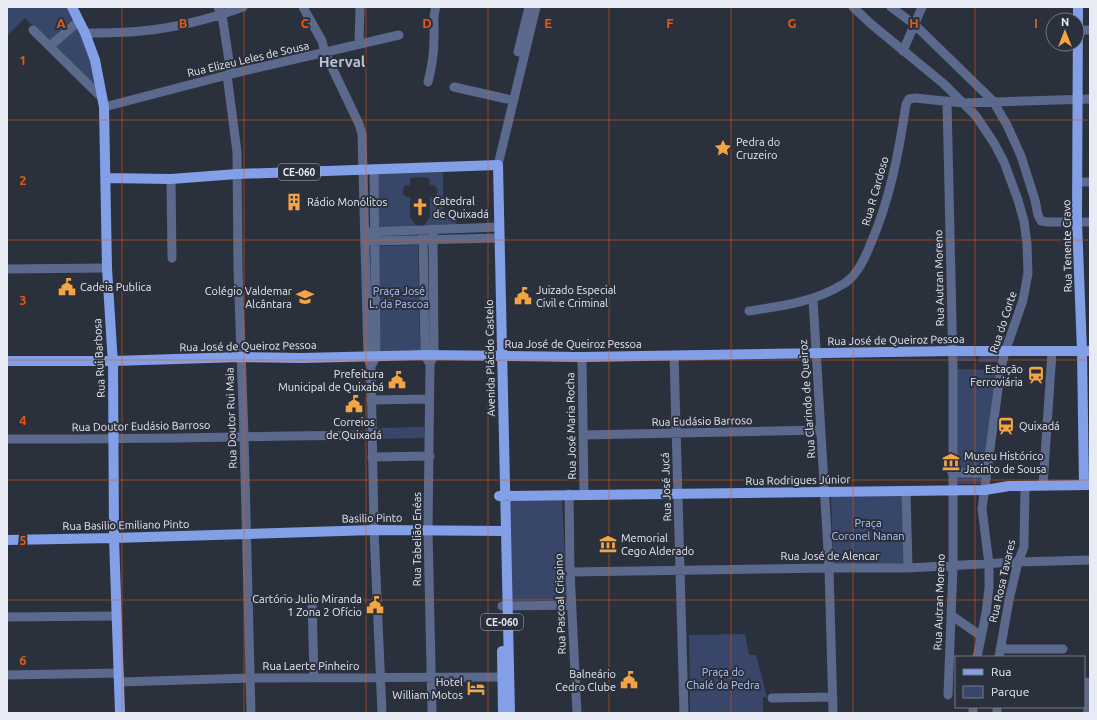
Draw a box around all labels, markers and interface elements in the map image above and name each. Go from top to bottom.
north arrow [1045,12,1085,52]
text: A [56,16,66,30]
text: B [179,16,188,30]
text: C [301,16,310,30]
text: D [422,16,432,30]
text: E [544,16,552,30]
text: F [666,16,674,30]
text: G [788,16,797,30]
text: H [909,16,919,30]
text: I [1034,16,1038,30]
text: N [1061,16,1069,28]
street label: Rua Elizeu Leles de Sousa [186,39,310,79]
text: 1 [19,53,27,67]
district label: Herval [319,53,366,70]
place label: Pedra do Cruzeiro [736,136,780,161]
place icon: Pedra do Cruzeiro [713,138,733,158]
street label: Rua R Cardoso [859,155,891,227]
road number: CE-060 [278,164,320,180]
text: 2 [19,173,27,187]
building icon: Rádio Monólitos [284,192,304,212]
place label: Catedral de Quixadá [433,195,489,220]
place label: Rádio Monólitos [307,196,388,208]
church icon: Catedral de Quixadá [410,197,430,217]
street label: Rua Tenente Cravo [1060,199,1074,293]
street label: Rua Autran Moreno [932,230,946,326]
public building icon: Cadeia Publica [57,277,77,297]
place label: Cadeia Publica [80,281,151,293]
place label: Juizado Especial Civil e Criminal [536,284,616,309]
place label: Colégio Valdemar Alcântara [205,285,293,310]
park label: Praça José L. da Pascoa [369,285,429,310]
public building icon: Juizado Especial Civil e Criminal [513,286,533,306]
school or university icon: Colégio Valdemar Alcântara [295,287,315,307]
street label: Rua do Corte [987,290,1019,354]
text: 3 [19,293,27,307]
street label: Avenida Plácido Castelo [483,299,497,417]
street label: Rua Rui Barbosa [91,318,107,398]
street label: Rua José de Queiroz Pessoa [827,333,965,347]
street label: Rua José de Queiroz Pessoa [504,338,642,350]
street label: Rua José de Queiroz Pessoa [179,339,317,353]
street label: Rua Clarindo de Queiroz [797,339,817,459]
place label: Estação Ferroviária [970,363,1023,388]
station icon: Estação Ferroviária [1026,365,1046,385]
street label: Rua Doutor Rui Maia [223,367,239,469]
place label: Prefeitura Municipal de Quixabá [278,368,384,393]
public building icon: Prefeitura Municipal de Quixabá [387,370,407,390]
street label: Rua José Maria Rocha [564,372,578,480]
public building icon: Correios de Quixadá [344,394,364,414]
text: 4 [19,413,27,427]
street label: Rua Eudásio Barroso [652,414,752,428]
place label: Correios de Quixadá [326,416,382,441]
station icon: Quixadá [996,416,1016,436]
street label: Rua Doutor Eudásio Barroso [72,419,210,433]
place label: Quixadá [1019,420,1060,432]
place label: Museu Histórico Jacinto de Sousa [964,450,1046,475]
street label: Rua José Jucá [659,452,673,522]
museum icon: Museu Histórico Jacinto de Sousa [941,452,961,472]
street label: Rua Rodrigues Júnior [745,473,851,487]
street label: Rua Tabelião Enéas [411,492,423,586]
street label: Basilio Pinto [341,511,403,525]
park label: Praça Coronel Nanan [831,517,905,542]
street label: Rua Basilio Emiliano Pinto [62,518,190,532]
place label: Memorial Cego Alderado [621,532,694,557]
text: 5 [19,533,27,547]
museum icon: Memorial Cego Alderado [598,534,618,554]
street label: Rua Rosa Tavares [987,538,1017,624]
street label: Rua José de Alencar [781,550,880,562]
street label: Rua Pascoal Crispino [552,553,568,655]
street label: Rua Autran Moreno [931,554,947,650]
place label: Cartório Julio Miranda 1 Zona 2 Ofício [252,593,362,618]
public building icon: Cartório Julio Miranda 1 Zona 2 Ofício [365,595,385,615]
road number: CE-060 [481,614,523,630]
text: 6 [19,653,27,667]
legend [955,656,1085,708]
street label: Rua Laerte Pinheiro [263,660,359,672]
text: Rua [991,665,1012,678]
park label: Praça do Chalé da Pedra [686,666,760,691]
place label: Balneário Cedro Clube [555,668,616,693]
public building icon: Balneário Cedro Clube [619,670,639,690]
place label: Hotel William Motos [392,676,463,701]
hotel icon: Hotel William Motos [466,678,486,698]
text: Parque [991,685,1029,698]

